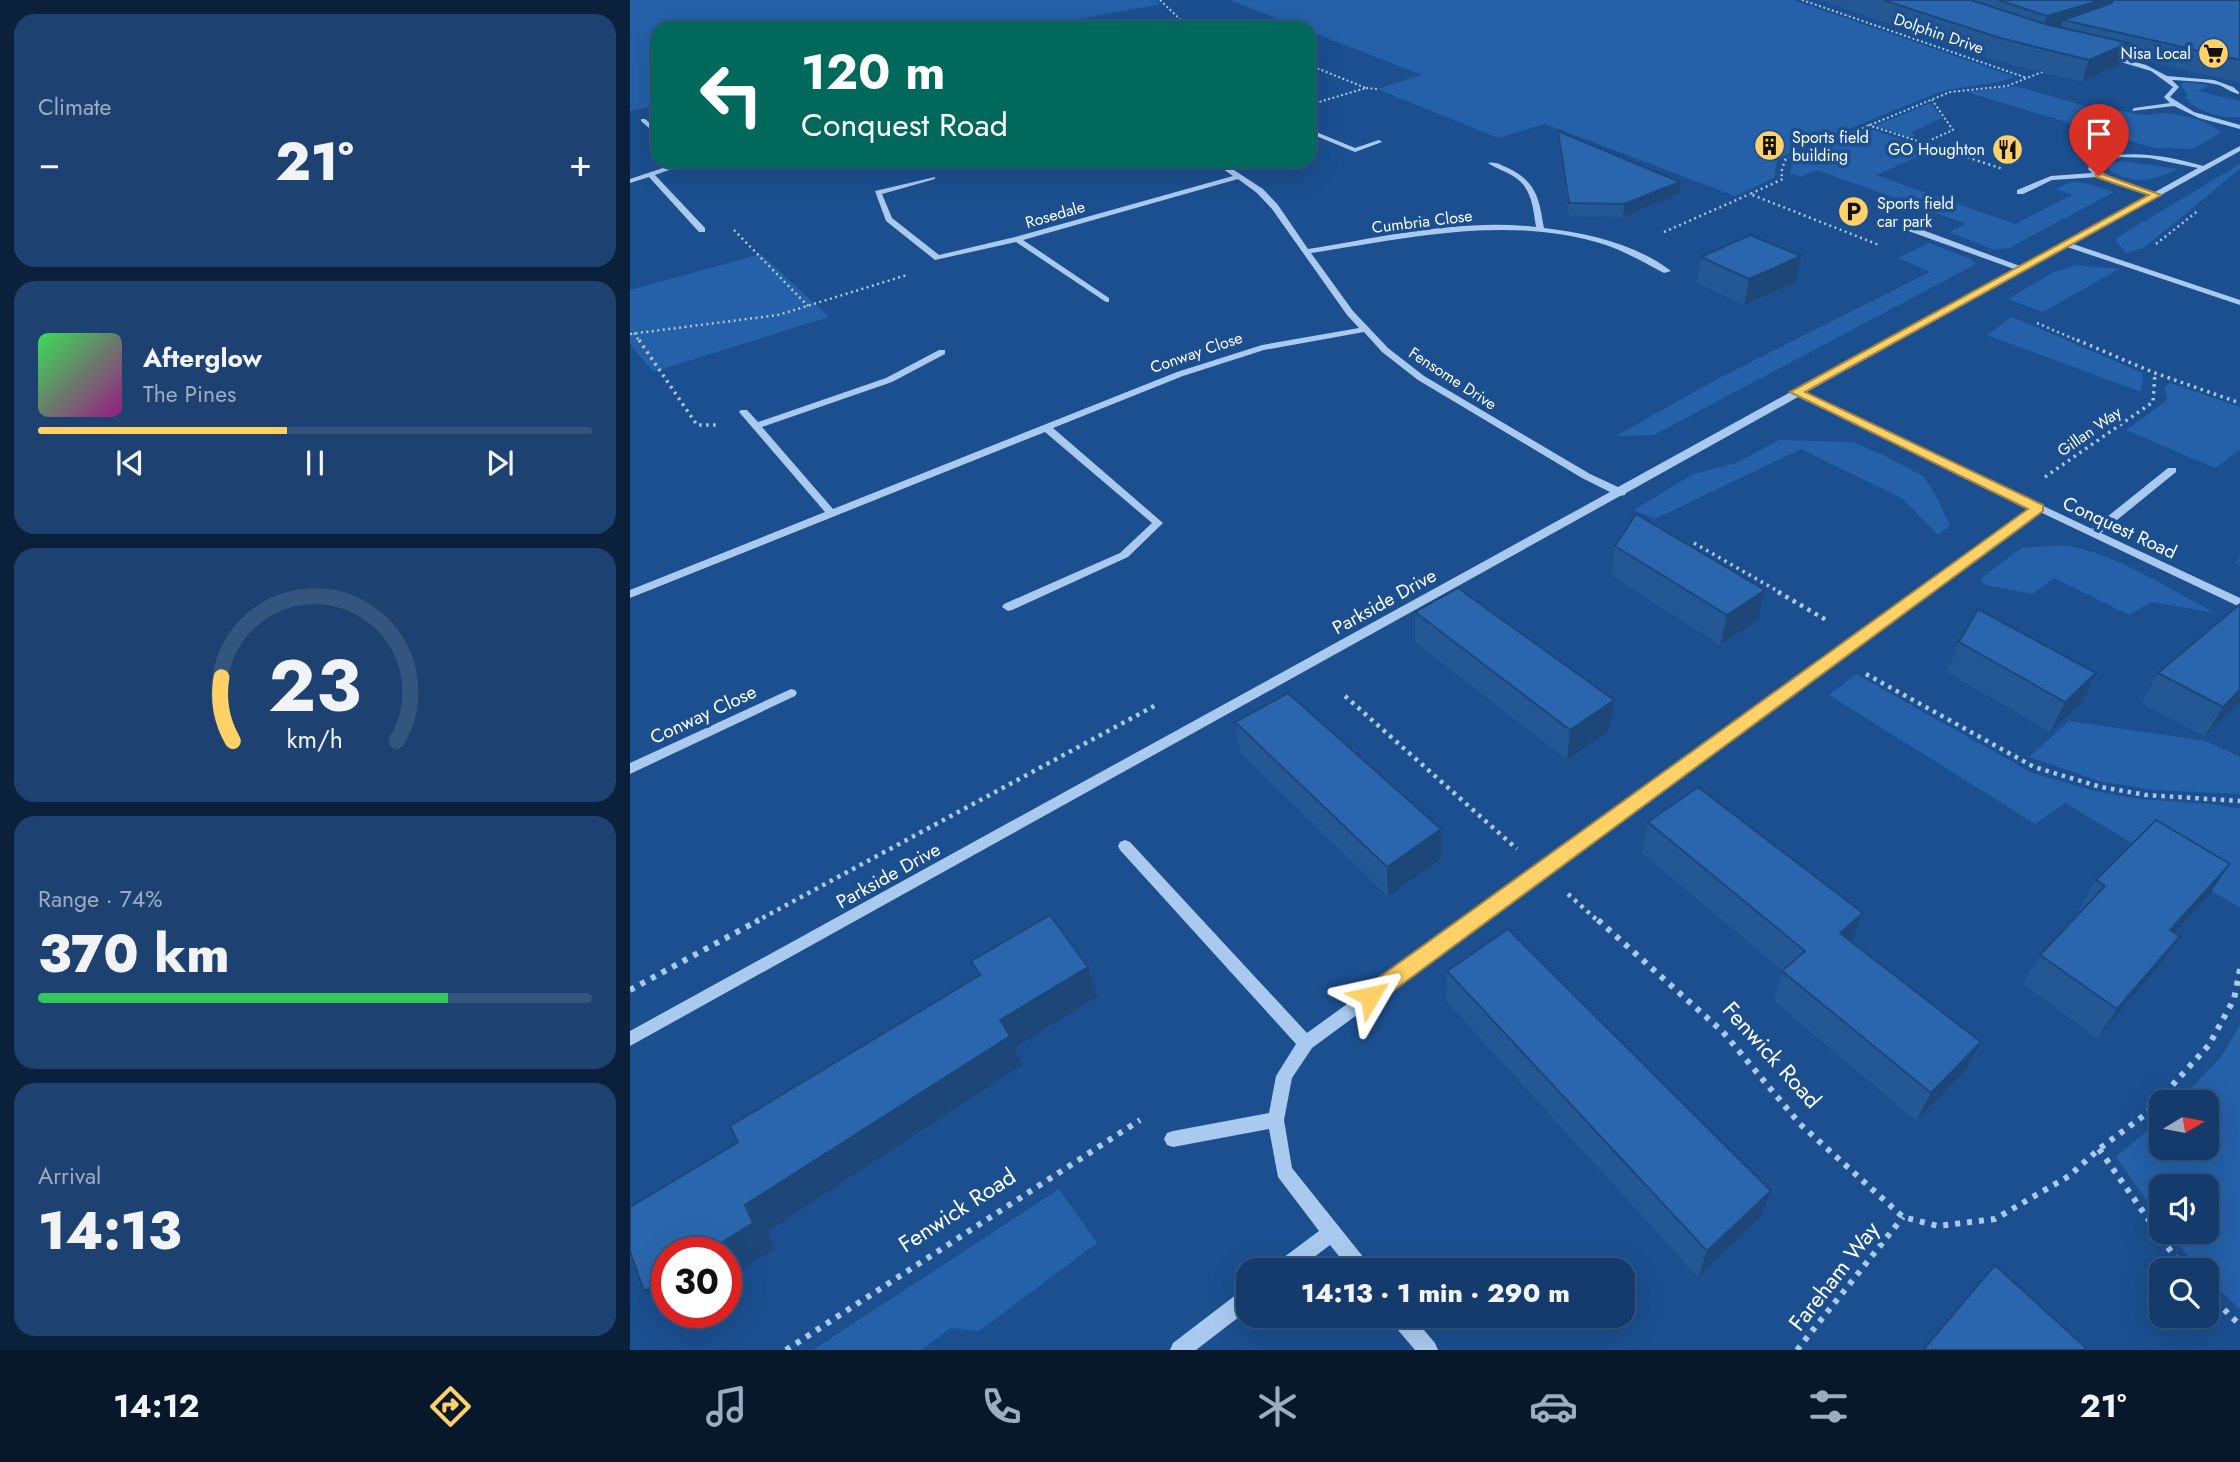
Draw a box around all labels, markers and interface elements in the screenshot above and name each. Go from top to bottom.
street label: Dolphin Drive [1891,7,1987,60]
supermarket icon: Nisa Local [2197,36,2231,70]
text: 120 m [801,37,945,107]
place label: Nisa Local [2121,42,2191,65]
icon: left [686,49,777,140]
text: Climate [38,90,111,124]
text: Conquest Road [801,102,1008,148]
pin [2069,104,2129,176]
icon: arrive [2080,115,2118,153]
text: 21° [275,124,354,200]
place label: Sports field building [1792,126,1869,167]
building icon: Sports field building [1752,129,1786,163]
restaurant icon: GO Houghton [1991,132,2025,166]
text: − [38,135,60,190]
text: + [569,135,592,190]
place label: GO Houghton [1888,138,1985,161]
place label: Sports field car park [1877,192,1954,233]
street label: Rosedale [1023,195,1088,234]
parking icon: Sports field car park [1837,195,1871,229]
street label: Cumbria Close [1370,204,1474,239]
street label: Conway Close [1147,326,1245,379]
text: Afterglow [143,339,262,377]
street label: Fensome Drive [1404,341,1501,415]
text: The Pines [143,377,236,411]
street label: Gillan Way [2052,400,2127,462]
icon: previous [111,444,149,482]
icon: pause [296,444,334,482]
icon: next [481,444,519,482]
street label: Conquest Road [2058,489,2181,566]
street label: Parkside Drive [1327,562,1441,641]
text: 23 [269,633,361,738]
street label: Conway Close [646,678,761,751]
text: km/h [287,721,343,757]
street label: Parkside Drive [831,836,945,915]
text: Range · 74% [38,882,162,916]
text: 370 km [38,916,230,992]
position arrow [1333,959,1407,1033]
street label: Fenwick Road [1715,994,1829,1116]
north arrow [2149,1090,2219,1160]
map controls [2149,1090,2219,1328]
text: Arrival [38,1159,101,1193]
street label: Fenwick Road [892,1159,1022,1261]
button: sound [2149,1174,2219,1244]
text: 14:13 [38,1193,181,1269]
street label: Fareham Way [1780,1213,1888,1338]
speed limit sign: 30 [651,1237,742,1328]
button: search [2149,1258,2219,1328]
text: 14:13 · 1 min · 290 m [1301,1274,1570,1312]
icon: directions [426,1382,475,1431]
icon: music [702,1382,751,1431]
icon: phone [977,1382,1026,1431]
icon: climate [1253,1382,1302,1431]
icon: car [1529,1382,1578,1431]
icon: filters [1804,1382,1853,1431]
text: 14:12 [113,1383,200,1429]
text: 21° [2080,1383,2127,1429]

